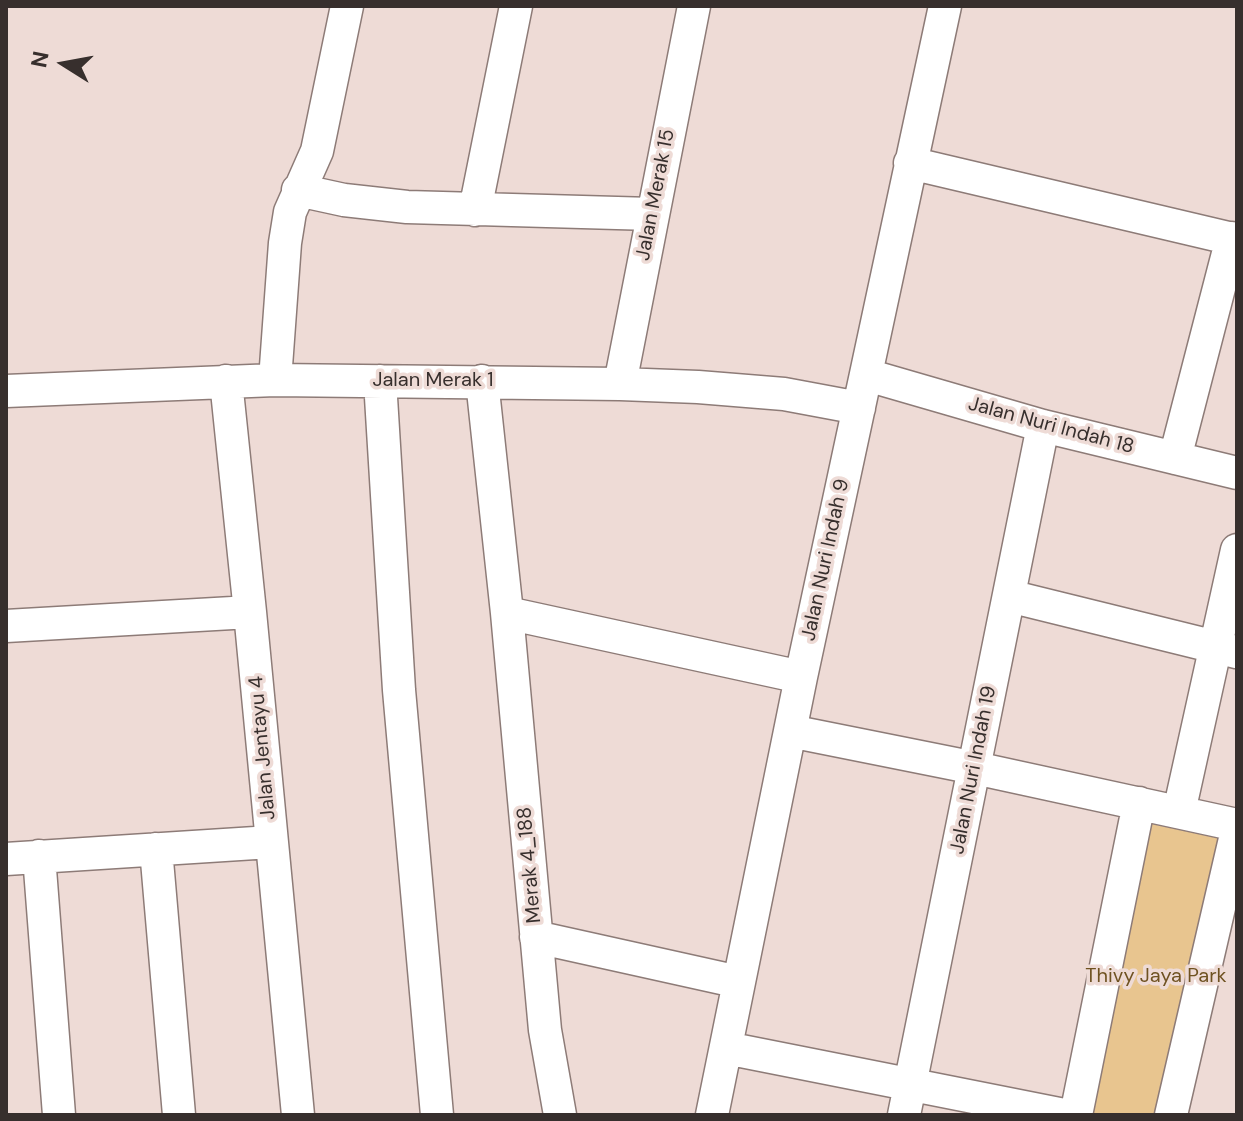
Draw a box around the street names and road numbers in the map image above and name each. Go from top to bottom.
street label: Jalan Merak 15 [631,127,681,263]
street label: Jalan Merak 1 [372,369,494,393]
street label: Jalan Nuri Indah 18 [965,392,1137,460]
street label: Jalan Nuri Indah 9 [797,477,855,643]
street label: Jalan Jentayu 4 [245,675,281,821]
street label: Jalan Nuri Indah 19 [946,684,1002,856]
street label: Merak 4_188 [513,806,547,924]

